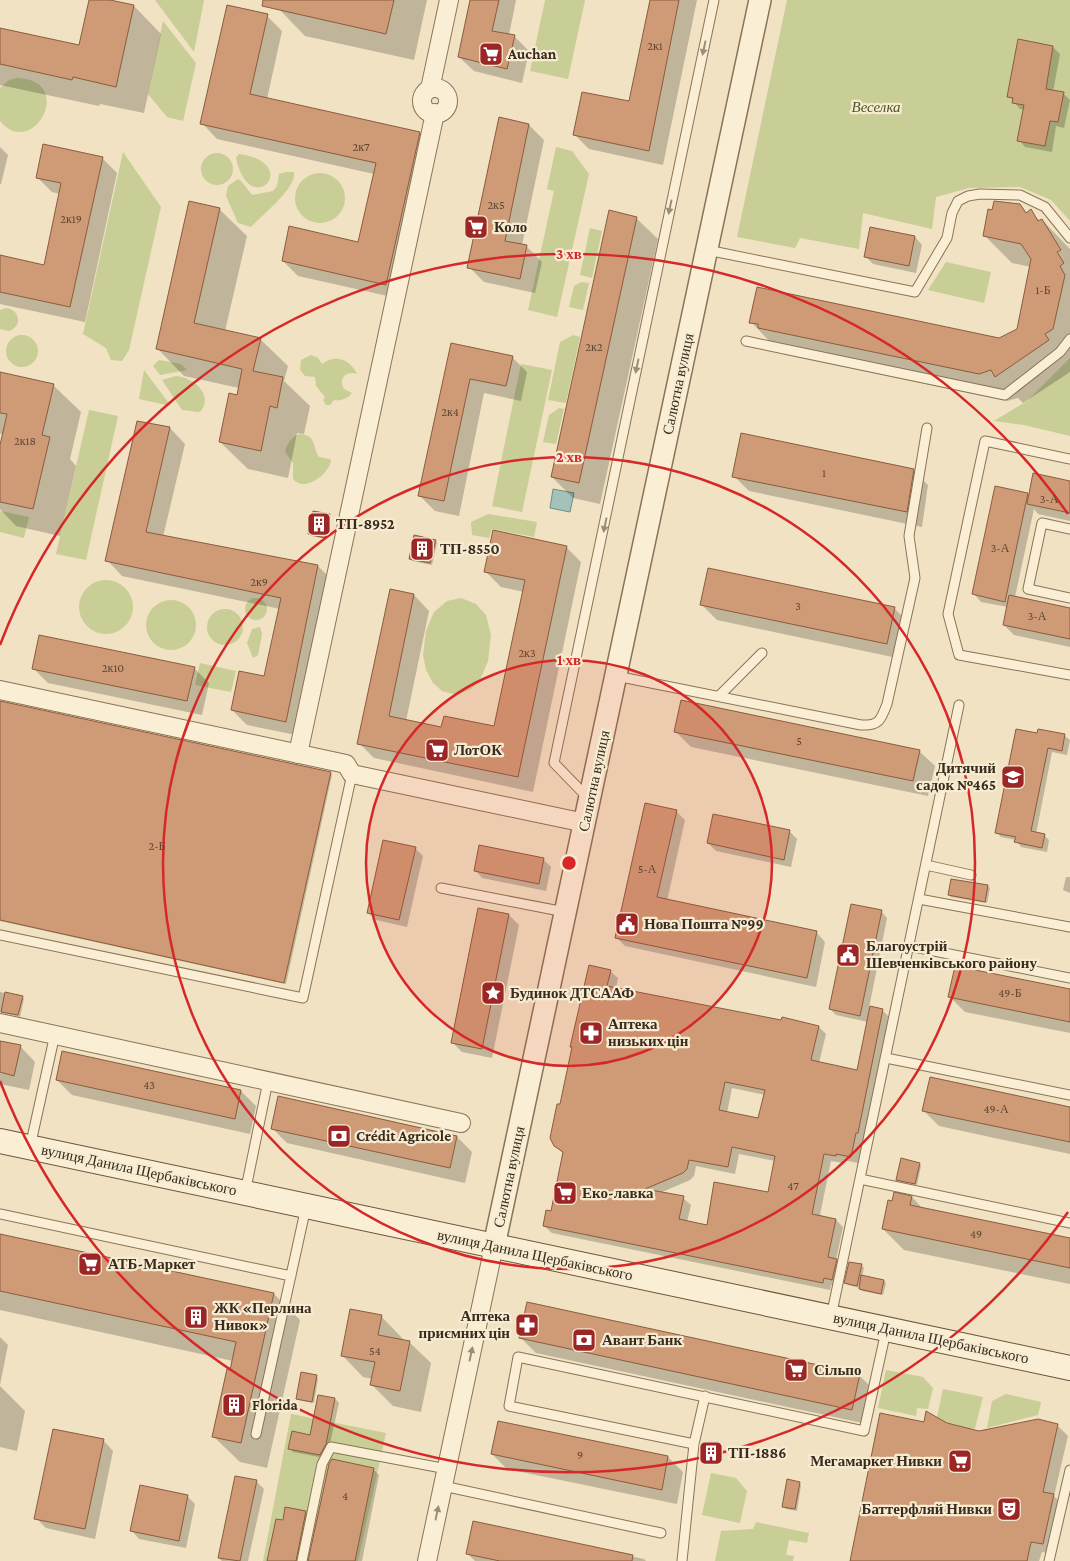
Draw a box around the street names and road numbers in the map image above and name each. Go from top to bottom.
street label: Салютна вулиця [659,332,697,436]
street label: Салютна вулиця [575,729,613,833]
street label: Салютна вулиця [490,1125,528,1229]
street label: вулиця Данила Щербаківського [40,1141,238,1199]
street label: вулиця Данила Щербаківського [436,1226,634,1284]
street label: вулиця Данила Щербаківського [832,1309,1030,1367]

